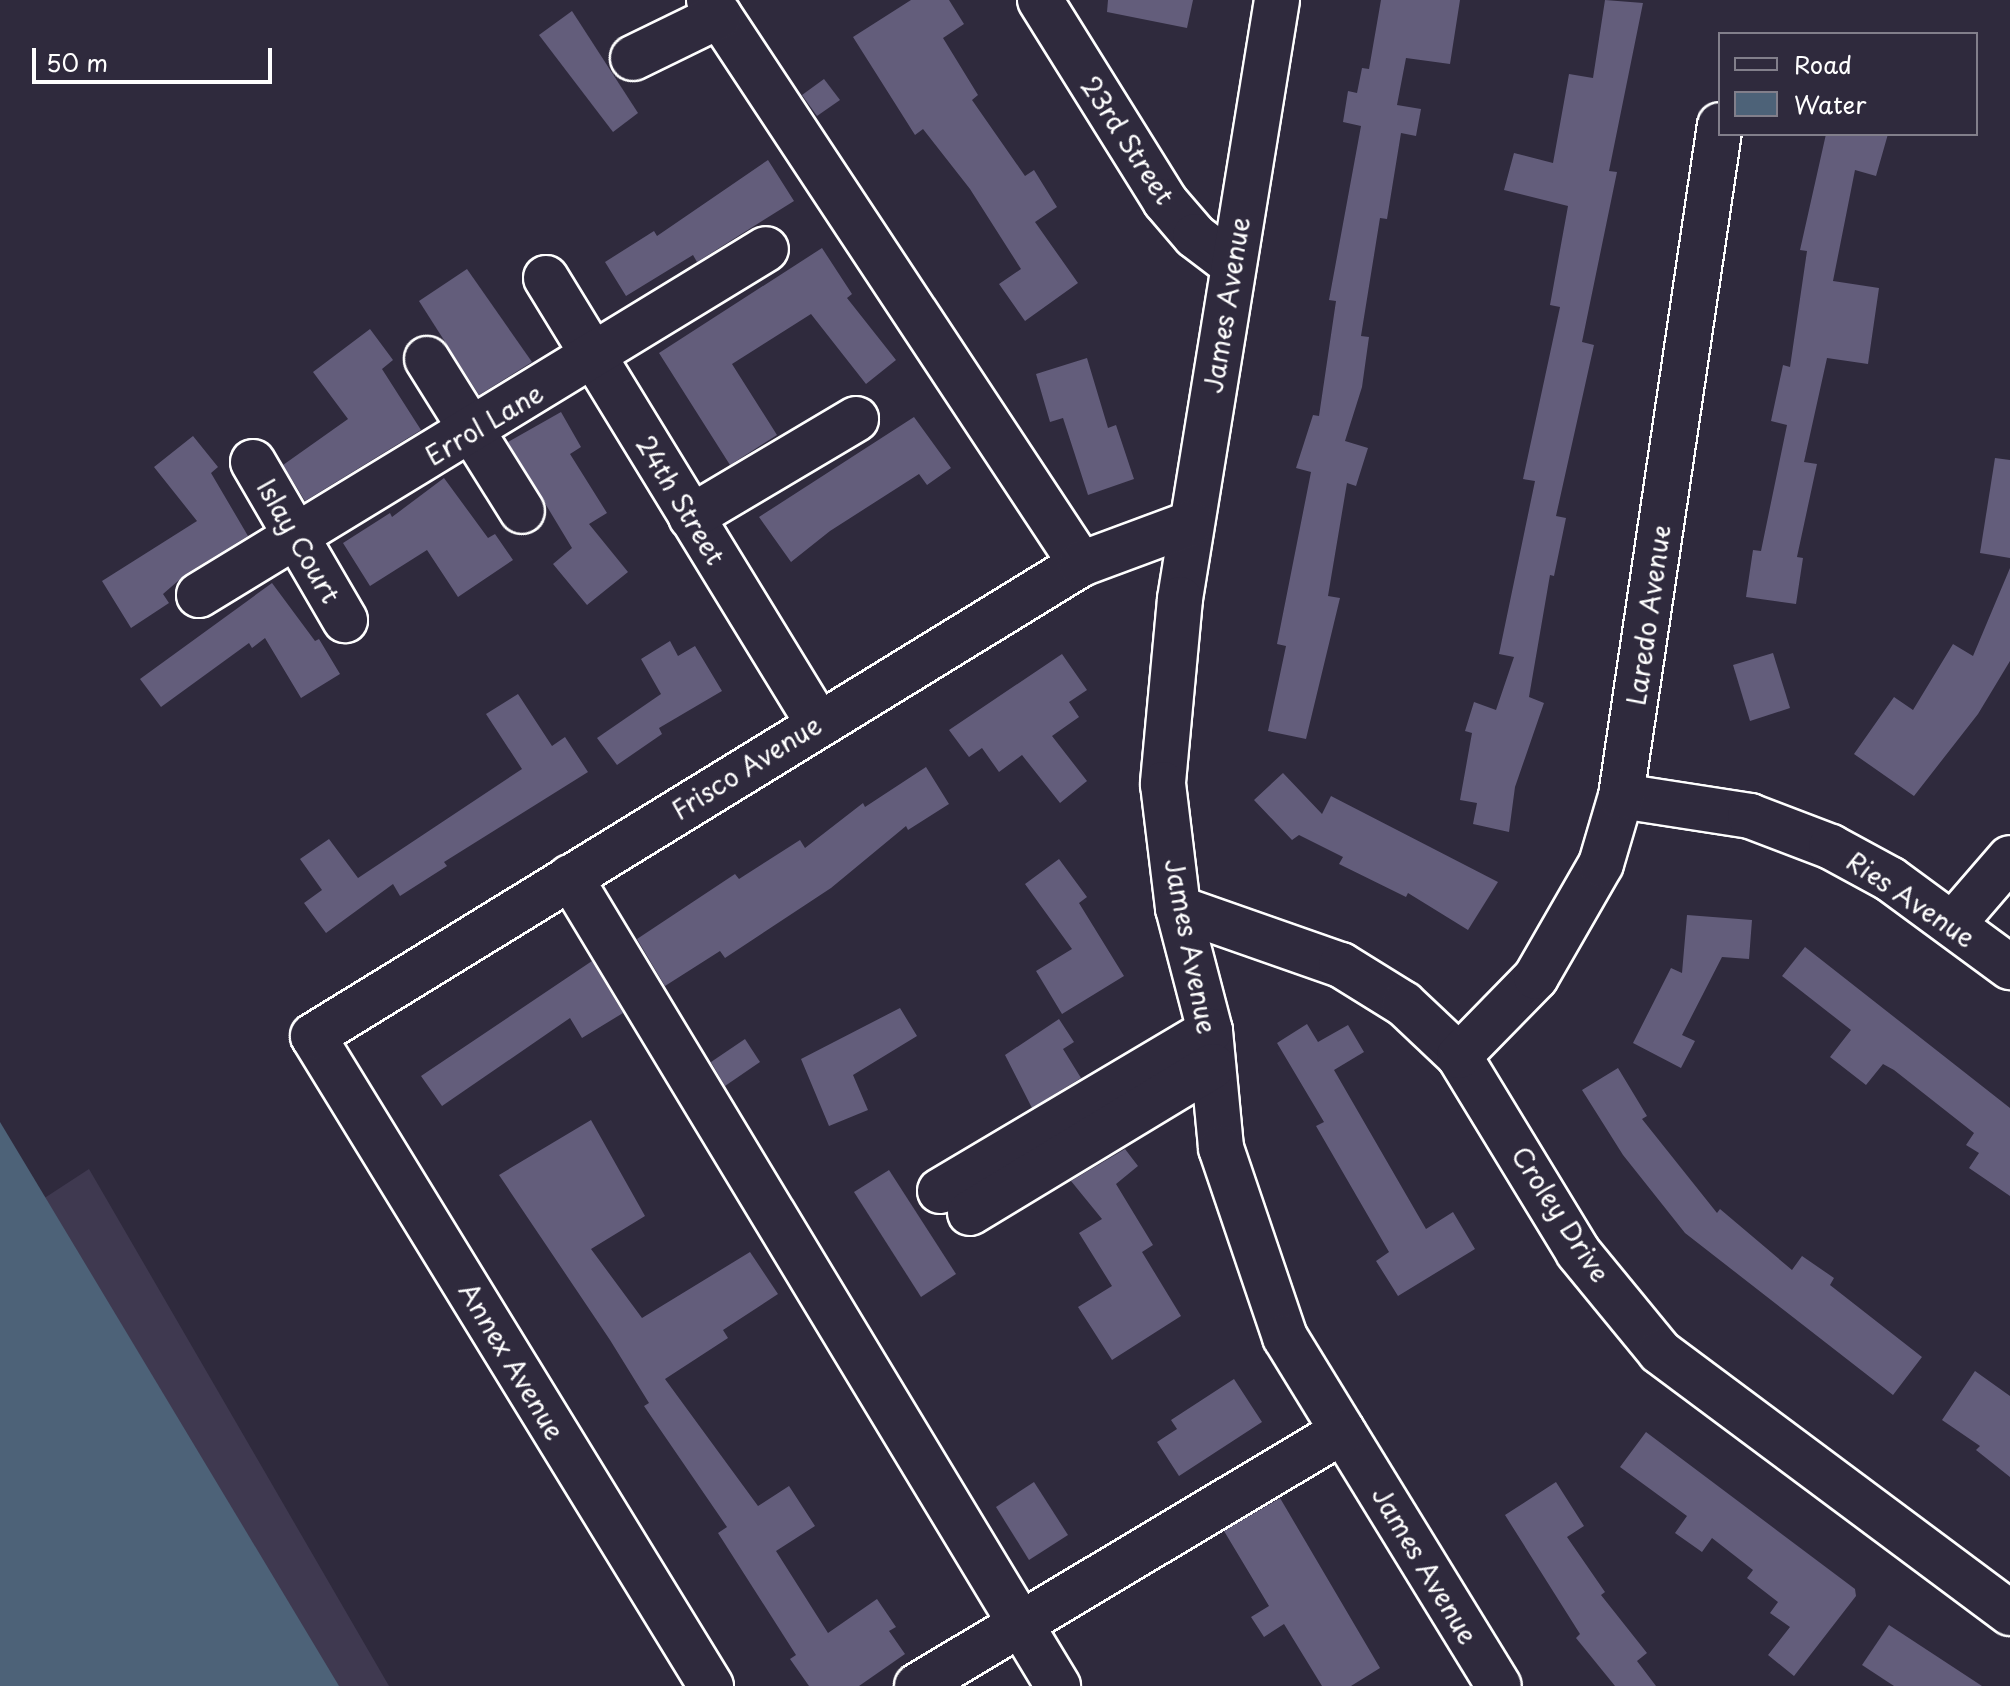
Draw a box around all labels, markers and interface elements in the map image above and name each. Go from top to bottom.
scale bar [36,32,276,82]
legend [1718,32,1978,136]
text: 50 m [46,44,108,80]
text: Road [1794,46,1852,82]
street label: 23rd Street [1075,70,1181,210]
text: Water [1794,86,1866,122]
street label: James Avenue [1197,215,1255,395]
street label: Errol Lane [419,377,549,471]
street label: 24th Street [630,430,732,570]
street label: Islay Court [251,474,347,608]
street label: Laredo Avenue [1620,523,1676,707]
street label: Frisco Avenue [666,709,826,825]
street label: Ries Avenue [1841,845,1981,953]
street label: James Avenue [1159,856,1223,1036]
street label: Croley Drive [1505,1140,1617,1288]
street label: Annex Avenue [453,1277,571,1445]
street label: James Avenue [1366,1481,1484,1649]

